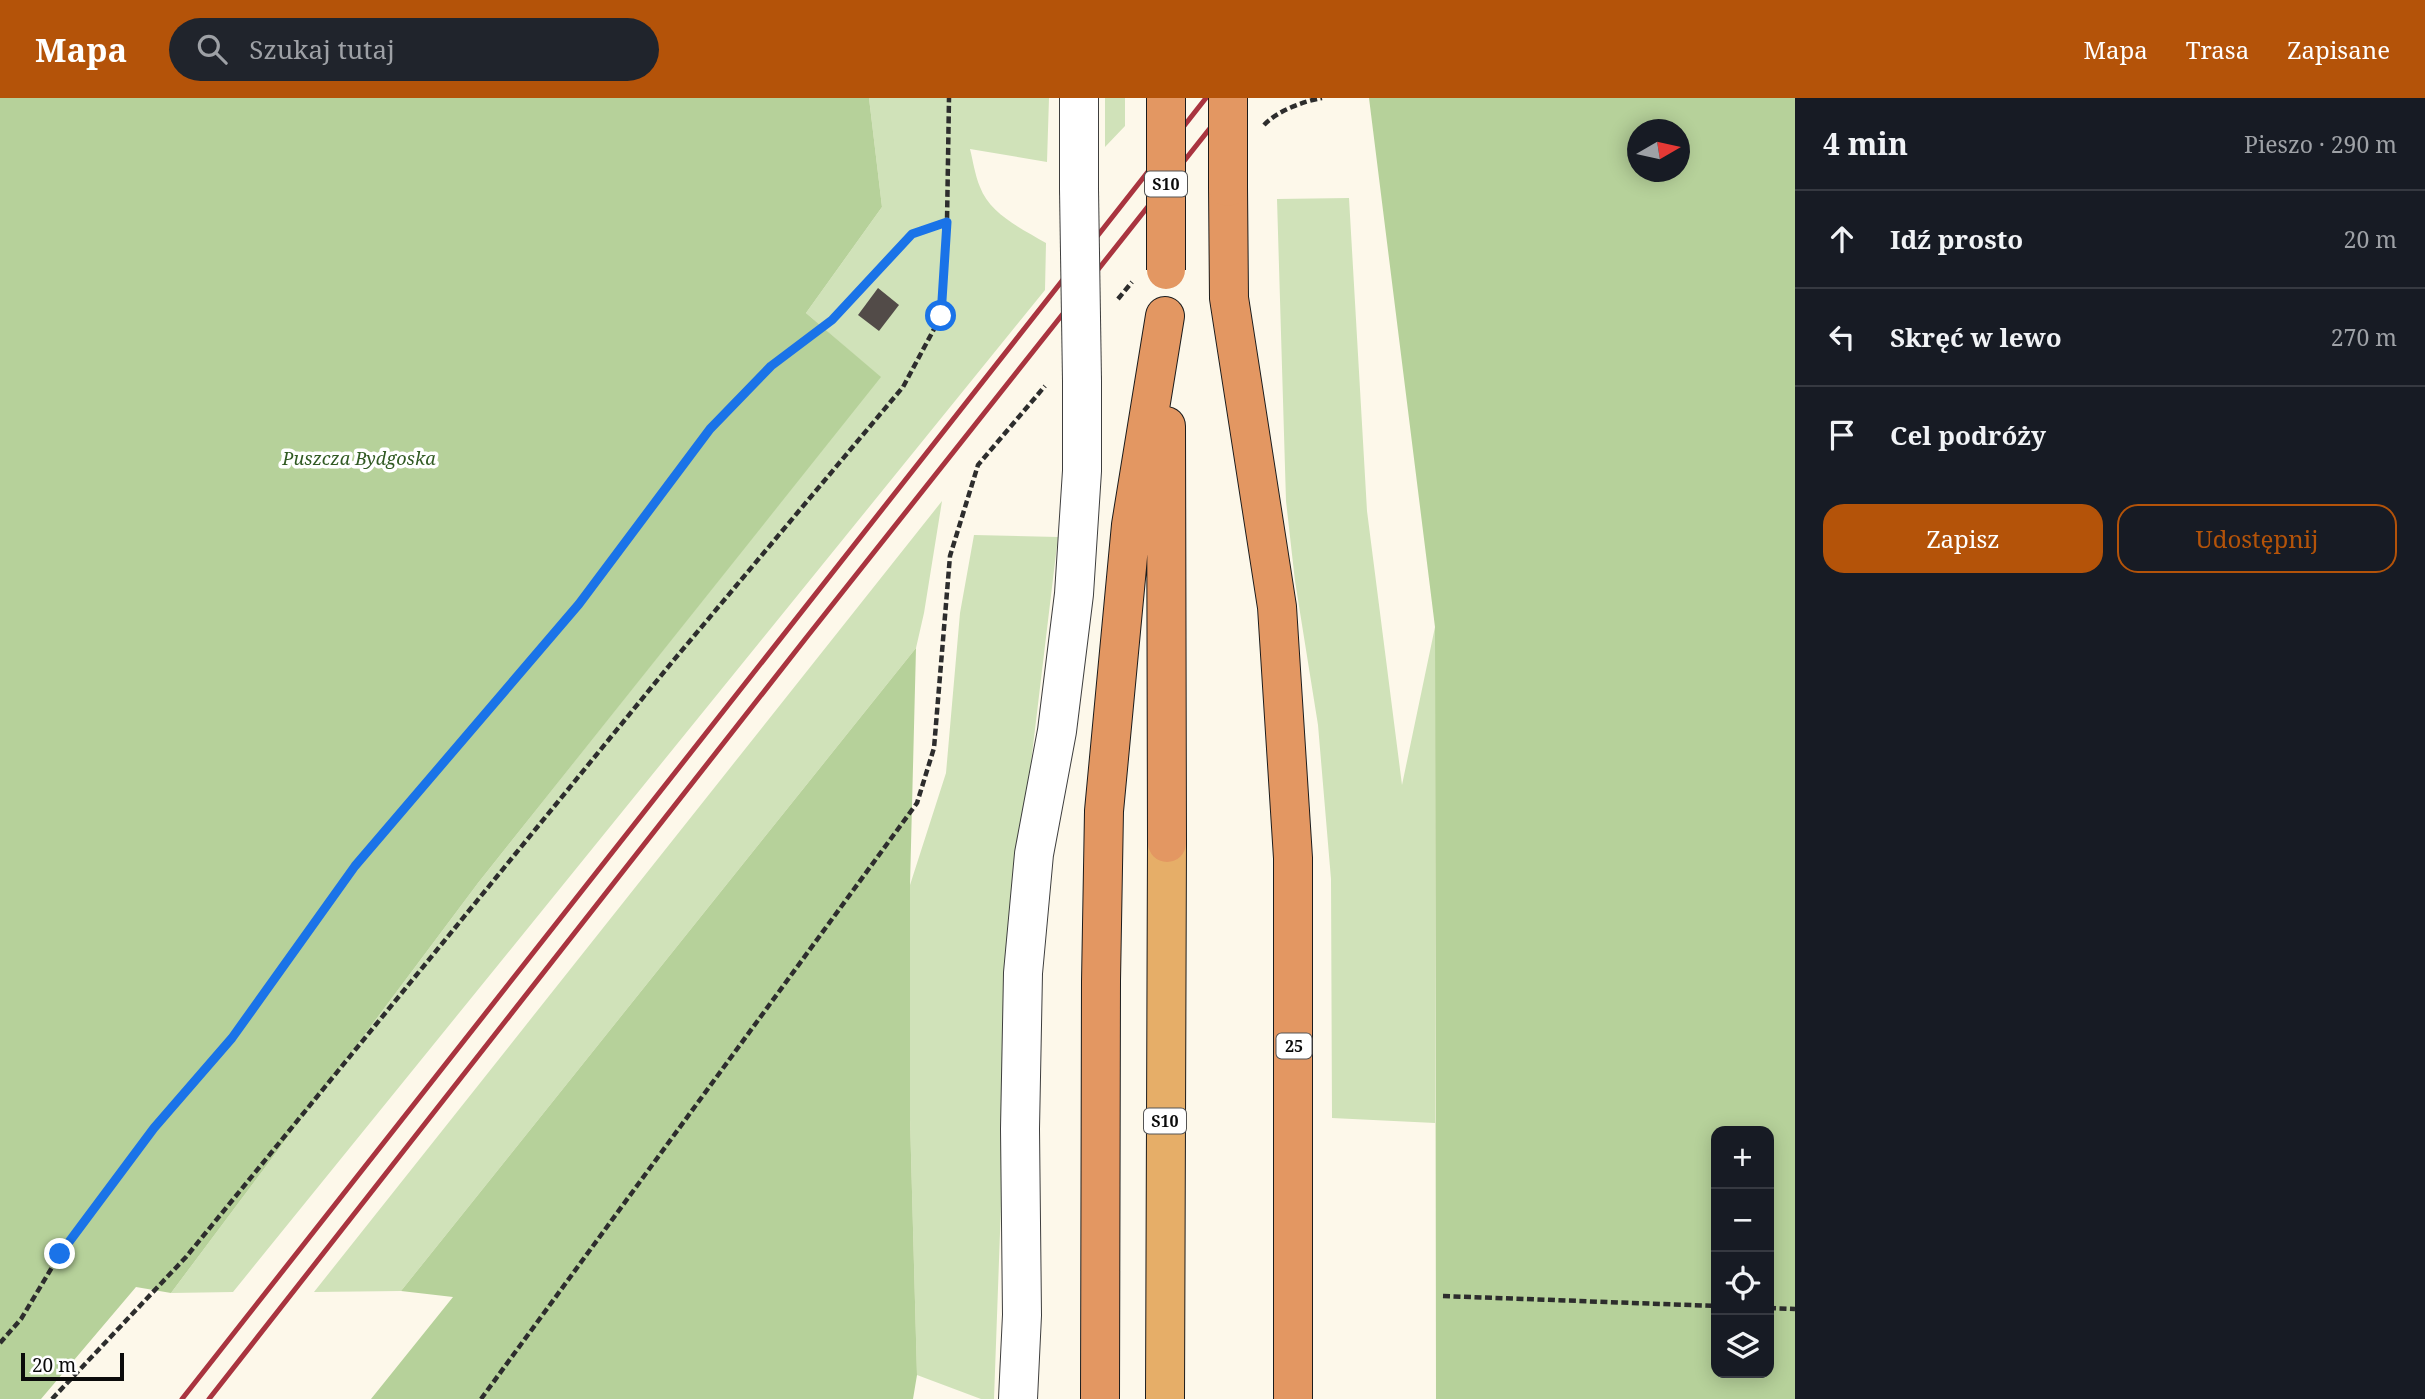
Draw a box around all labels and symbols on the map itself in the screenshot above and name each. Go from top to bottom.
north arrow [1627,119,1690,182]
road number: S10 [1145,172,1187,197]
route start [925,300,956,331]
park label: Puszcza Bydgoska [281,446,436,470]
road number: 25 [1276,1034,1312,1058]
road number: S10 [1144,1108,1186,1134]
route end [44,1238,75,1269]
scale bar [21,1350,124,1382]

